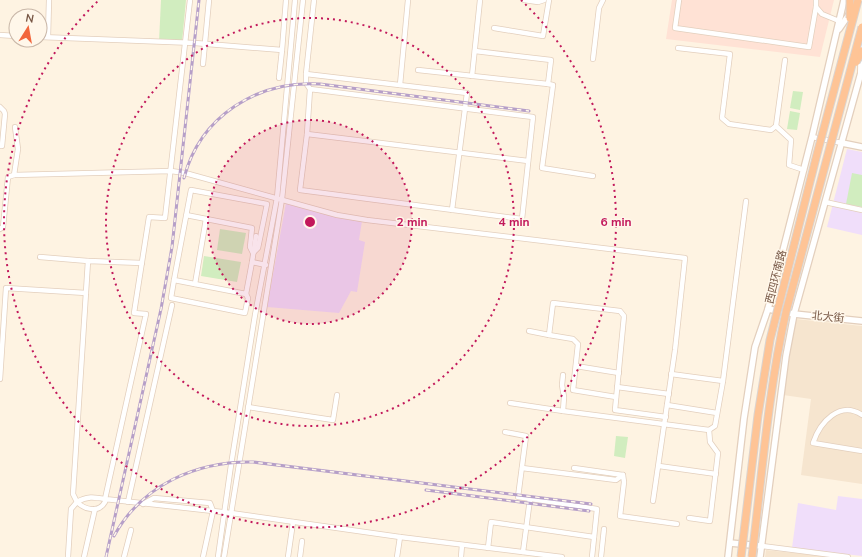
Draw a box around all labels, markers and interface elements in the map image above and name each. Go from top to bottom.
north arrow [8,8,48,48]
text: N [24,11,35,27]
text: 2 min [396,214,428,230]
text: 4 min [498,214,530,230]
text: 6 min [600,214,632,230]
centre of rings [303,215,317,229]
street label: 西四环南路 [762,249,790,305]
street label: 北大街 [811,308,845,326]

